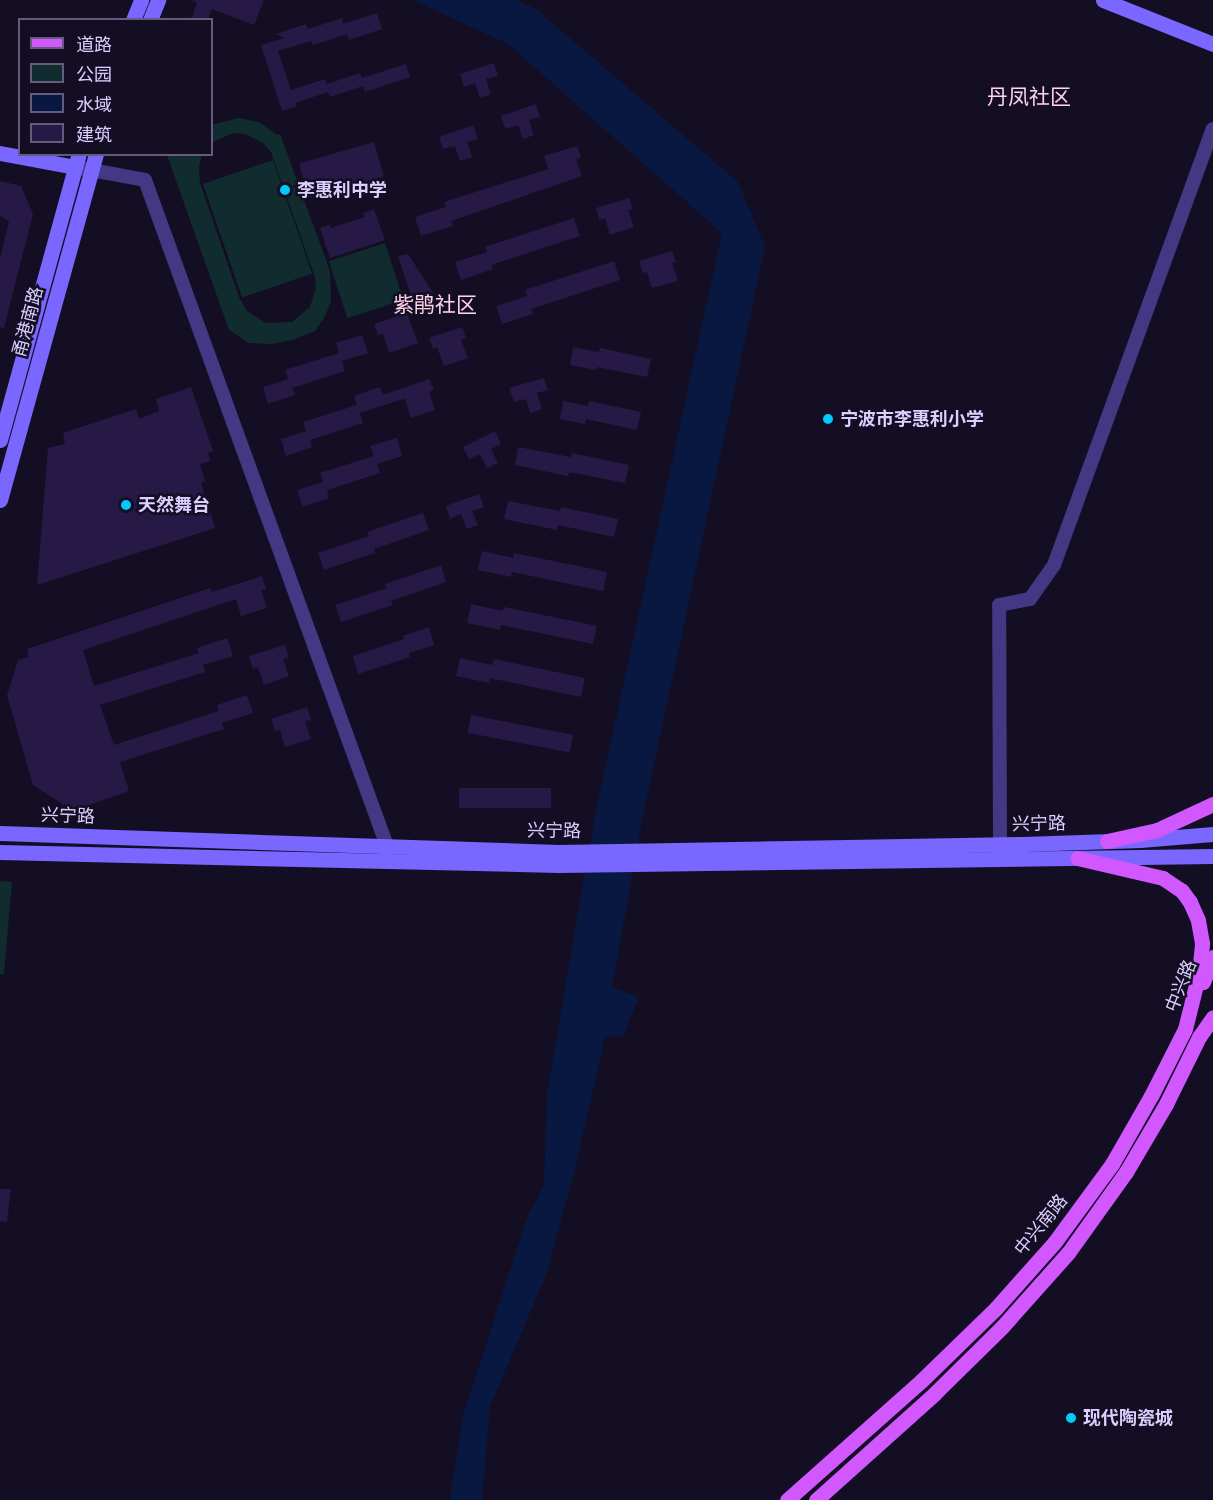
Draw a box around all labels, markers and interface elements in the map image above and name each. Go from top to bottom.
legend [18,18,213,156]
text: 道路 [76,34,112,56]
text: 公园 [76,64,112,86]
district label: 丹凤社区 [987,84,1071,110]
text: 水域 [76,94,112,116]
text: 建筑 [76,124,112,146]
place label: 李惠利中学 [297,179,387,201]
marker: 李惠利中学 [278,183,292,197]
street label: 甬港南路 [8,284,48,360]
district label: 紫鹃社区 [393,292,477,318]
place label: 宁波市李惠利小学 [840,408,984,430]
marker: 宁波市李惠利小学 [821,412,835,426]
place label: 天然舞台 [138,494,210,516]
marker: 天然舞台 [119,498,133,512]
street label: 兴宁路 [41,804,95,828]
street label: 兴宁路 [1012,813,1066,835]
street label: 兴宁路 [527,820,581,842]
street label: 中兴路 [1161,957,1201,1015]
street label: 中兴南路 [1010,1190,1072,1260]
place label: 现代陶瓷城 [1083,1407,1173,1429]
marker: 现代陶瓷城 [1064,1411,1078,1425]

